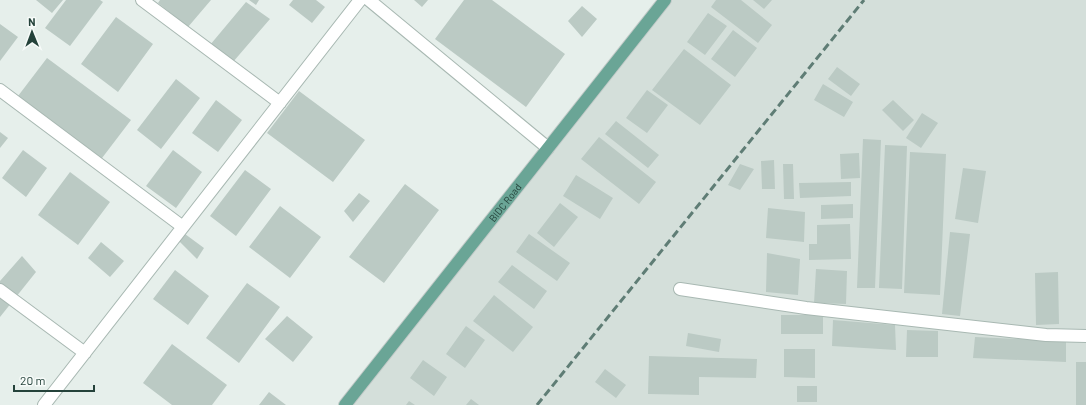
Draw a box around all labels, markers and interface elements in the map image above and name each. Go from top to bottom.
north arrow [12,12,52,52]
text: N [28,15,36,28]
street label: BIDC Road [486,181,524,224]
scale bar [14,367,94,393]
text: 20 m [20,373,46,387]

